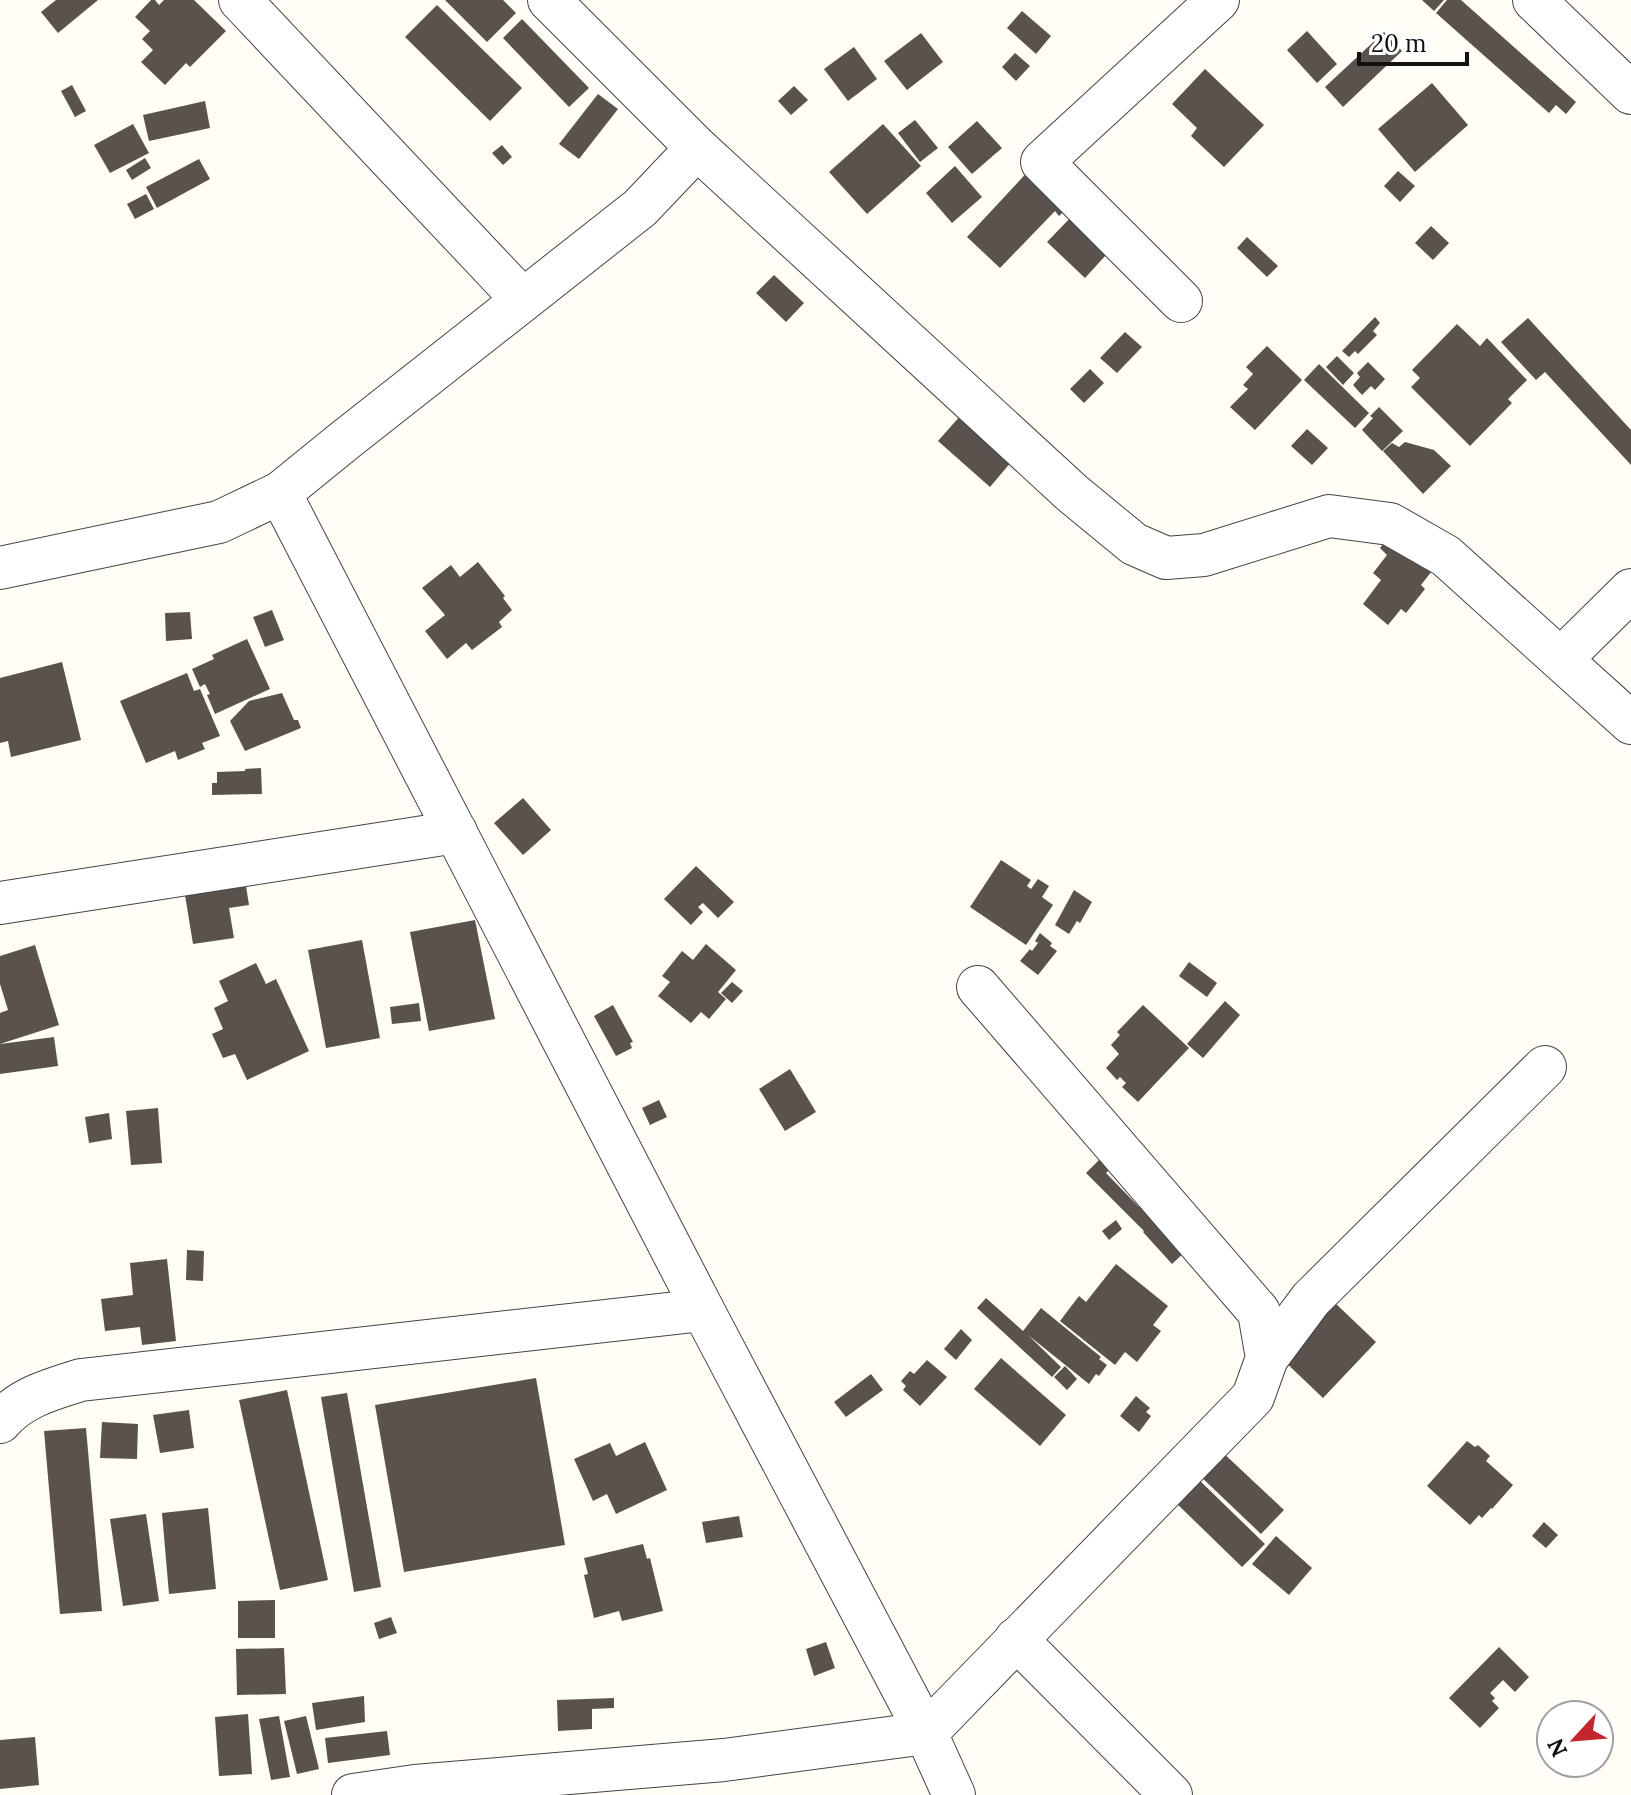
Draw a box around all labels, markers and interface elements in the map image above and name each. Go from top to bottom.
scale bar [1359,16,1467,66]
text: 20 m [1371,28,1427,59]
north arrow [1535,1699,1615,1779]
text: N [1541,1734,1573,1762]

